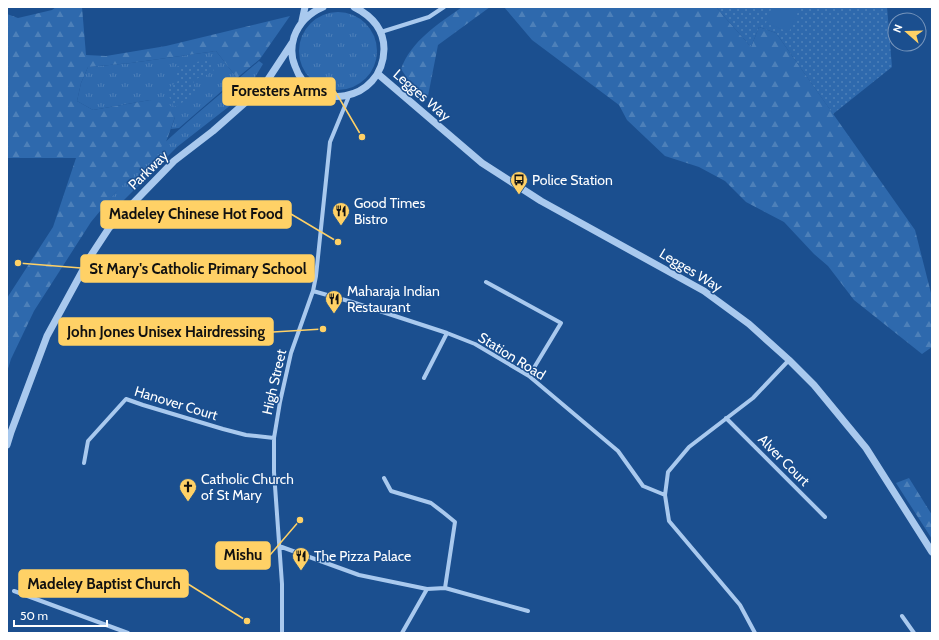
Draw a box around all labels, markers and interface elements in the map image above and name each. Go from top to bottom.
north arrow [887,12,927,52]
text: N [890,23,906,35]
street label: Legges Way [390,65,454,125]
callout: Foresters Arms [223,78,335,105]
text: Foresters Arms [231,82,327,100]
street label: Parkway [124,147,172,193]
bus stop icon: Police Station [509,170,529,195]
place label: Police Station [532,171,613,189]
place label: Good Times Bistro [354,194,425,228]
callout: Madeley Chinese Hot Food [101,201,291,228]
restaurant icon: Good Times Bistro [331,201,351,226]
text: Madeley Chinese Hot Food [109,205,283,223]
street label: Legges Way [656,244,726,296]
callout: St Mary's Catholic Primary School [81,255,314,282]
text: St Mary's Catholic Primary School [89,260,307,278]
place label: Maharaja Indian Restaurant [347,282,440,316]
restaurant icon: Maharaja Indian Restaurant [324,289,344,314]
callout: John Jones Unisex Hairdressing [59,318,273,345]
text: John Jones Unisex Hairdressing [66,323,265,341]
street label: Station Road [475,328,549,384]
street label: High Street [258,347,290,416]
street label: Hanover Court [132,382,220,424]
street label: Alver Court [754,430,814,490]
place label: Catholic Church of St Mary [201,470,294,504]
church icon: Catholic Church of St Mary [178,477,198,502]
callout: Mishu [216,542,270,569]
text: Mishu [224,546,262,564]
restaurant icon: The Pizza Palace [291,546,311,571]
place label: The Pizza Palace [314,547,411,565]
callout: Madeley Baptist Church [19,570,188,597]
text: Madeley Baptist Church [27,575,181,593]
scale bar [14,602,107,628]
text: 50 m [20,608,48,623]

